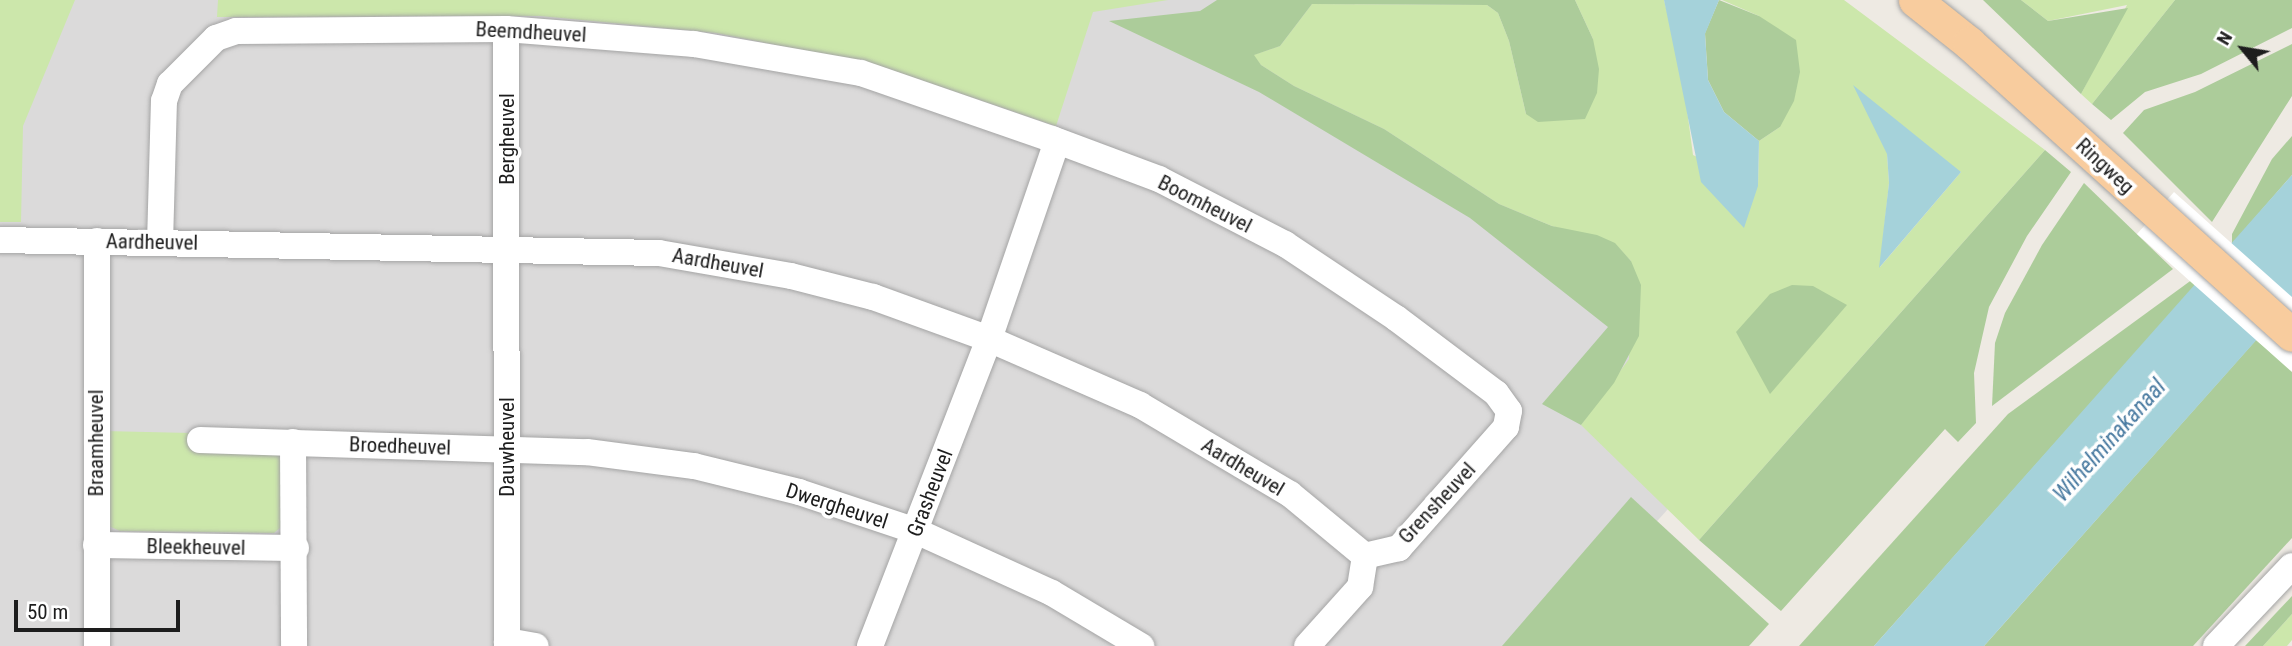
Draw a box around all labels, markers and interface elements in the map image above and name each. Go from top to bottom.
north arrow [2208,14,2278,84]
street label: Beemdheuvel [475,17,587,47]
text: N [2212,27,2237,49]
street label: Bergheuvel [494,93,520,185]
street label: Ringweg [2071,133,2139,199]
street label: Boomheuvel [1154,170,1256,238]
street label: Aardheuvel [106,229,198,255]
street label: Aardheuvel [670,243,766,283]
water label: Wilhelminakanaal [2048,374,2172,508]
street label: Braamheuvel [83,389,109,497]
street label: Dauwheuvel [494,397,520,497]
street label: Broedheuvel [349,432,451,460]
street label: Aardheuvel [1197,432,1289,502]
street label: Grasheuvel [902,446,958,540]
street label: Grensheuvel [1393,457,1481,549]
street label: Dwergheuvel [783,478,891,534]
street label: Bleekheuvel [146,534,246,560]
scale bar [18,586,184,630]
text: 50 m [27,600,68,624]

